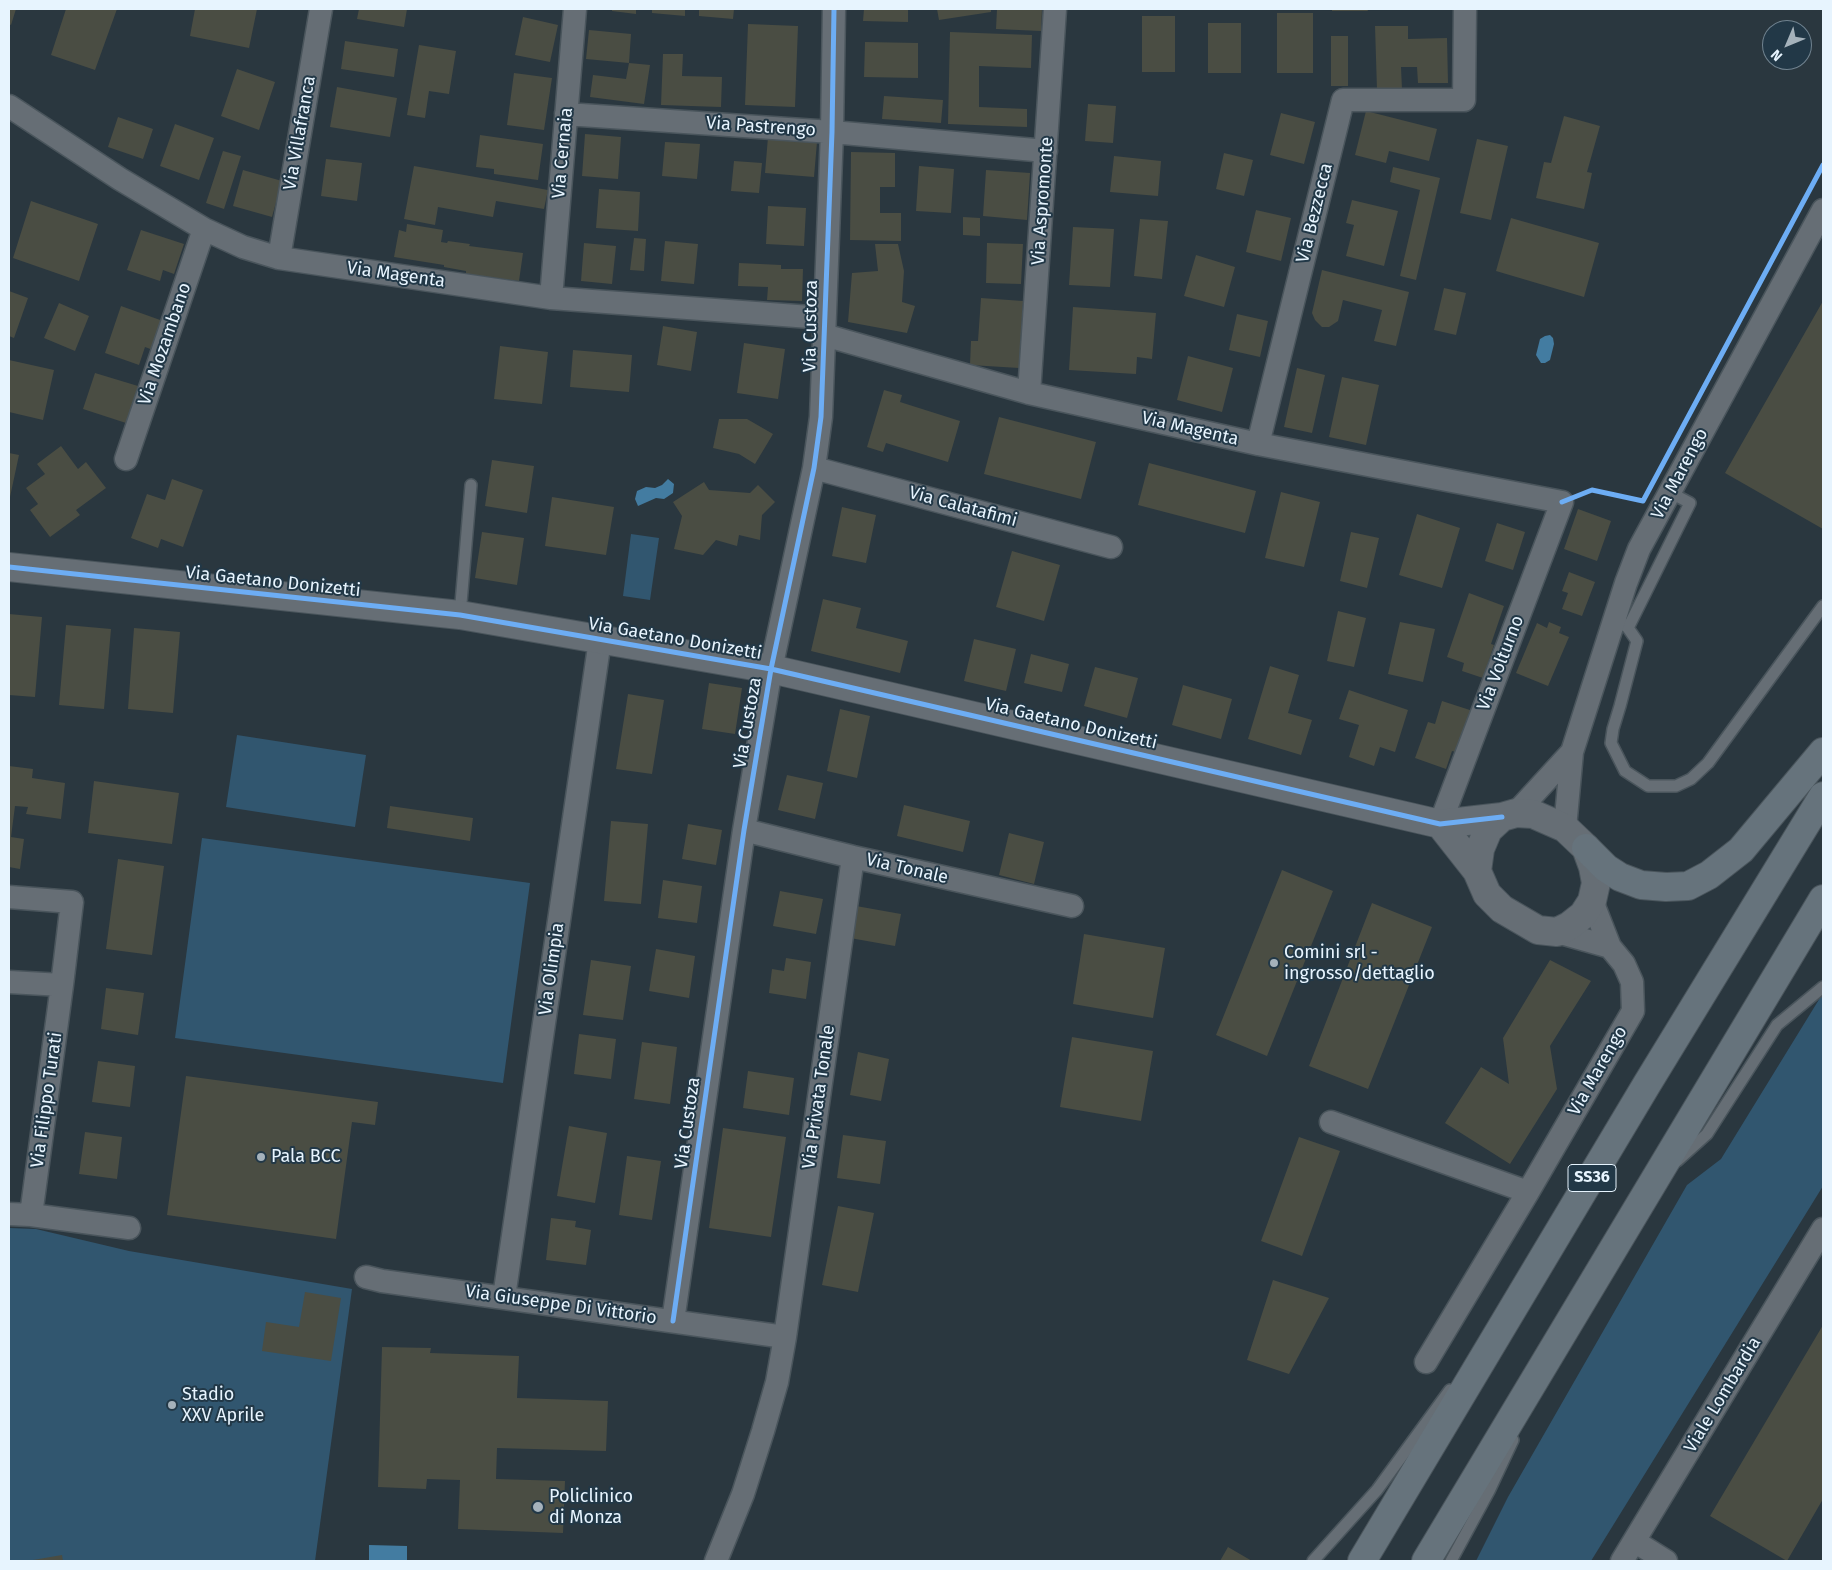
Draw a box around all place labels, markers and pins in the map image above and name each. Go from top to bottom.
place label: Comini srl - ingrosso/dettaglio [1284,942,1435,984]
marker: Comini srl - ingrosso/dettaglio [1268,957,1280,969]
place label: Pala BCC [271,1146,341,1168]
marker: Pala BCC [255,1151,267,1163]
place label: Stadio XXV Aprile [182,1384,264,1426]
marker: Stadio XXV Aprile [166,1399,178,1411]
place label: Policlinico di Monza [549,1486,633,1528]
marker: Policlinico di Monza [531,1500,545,1514]

